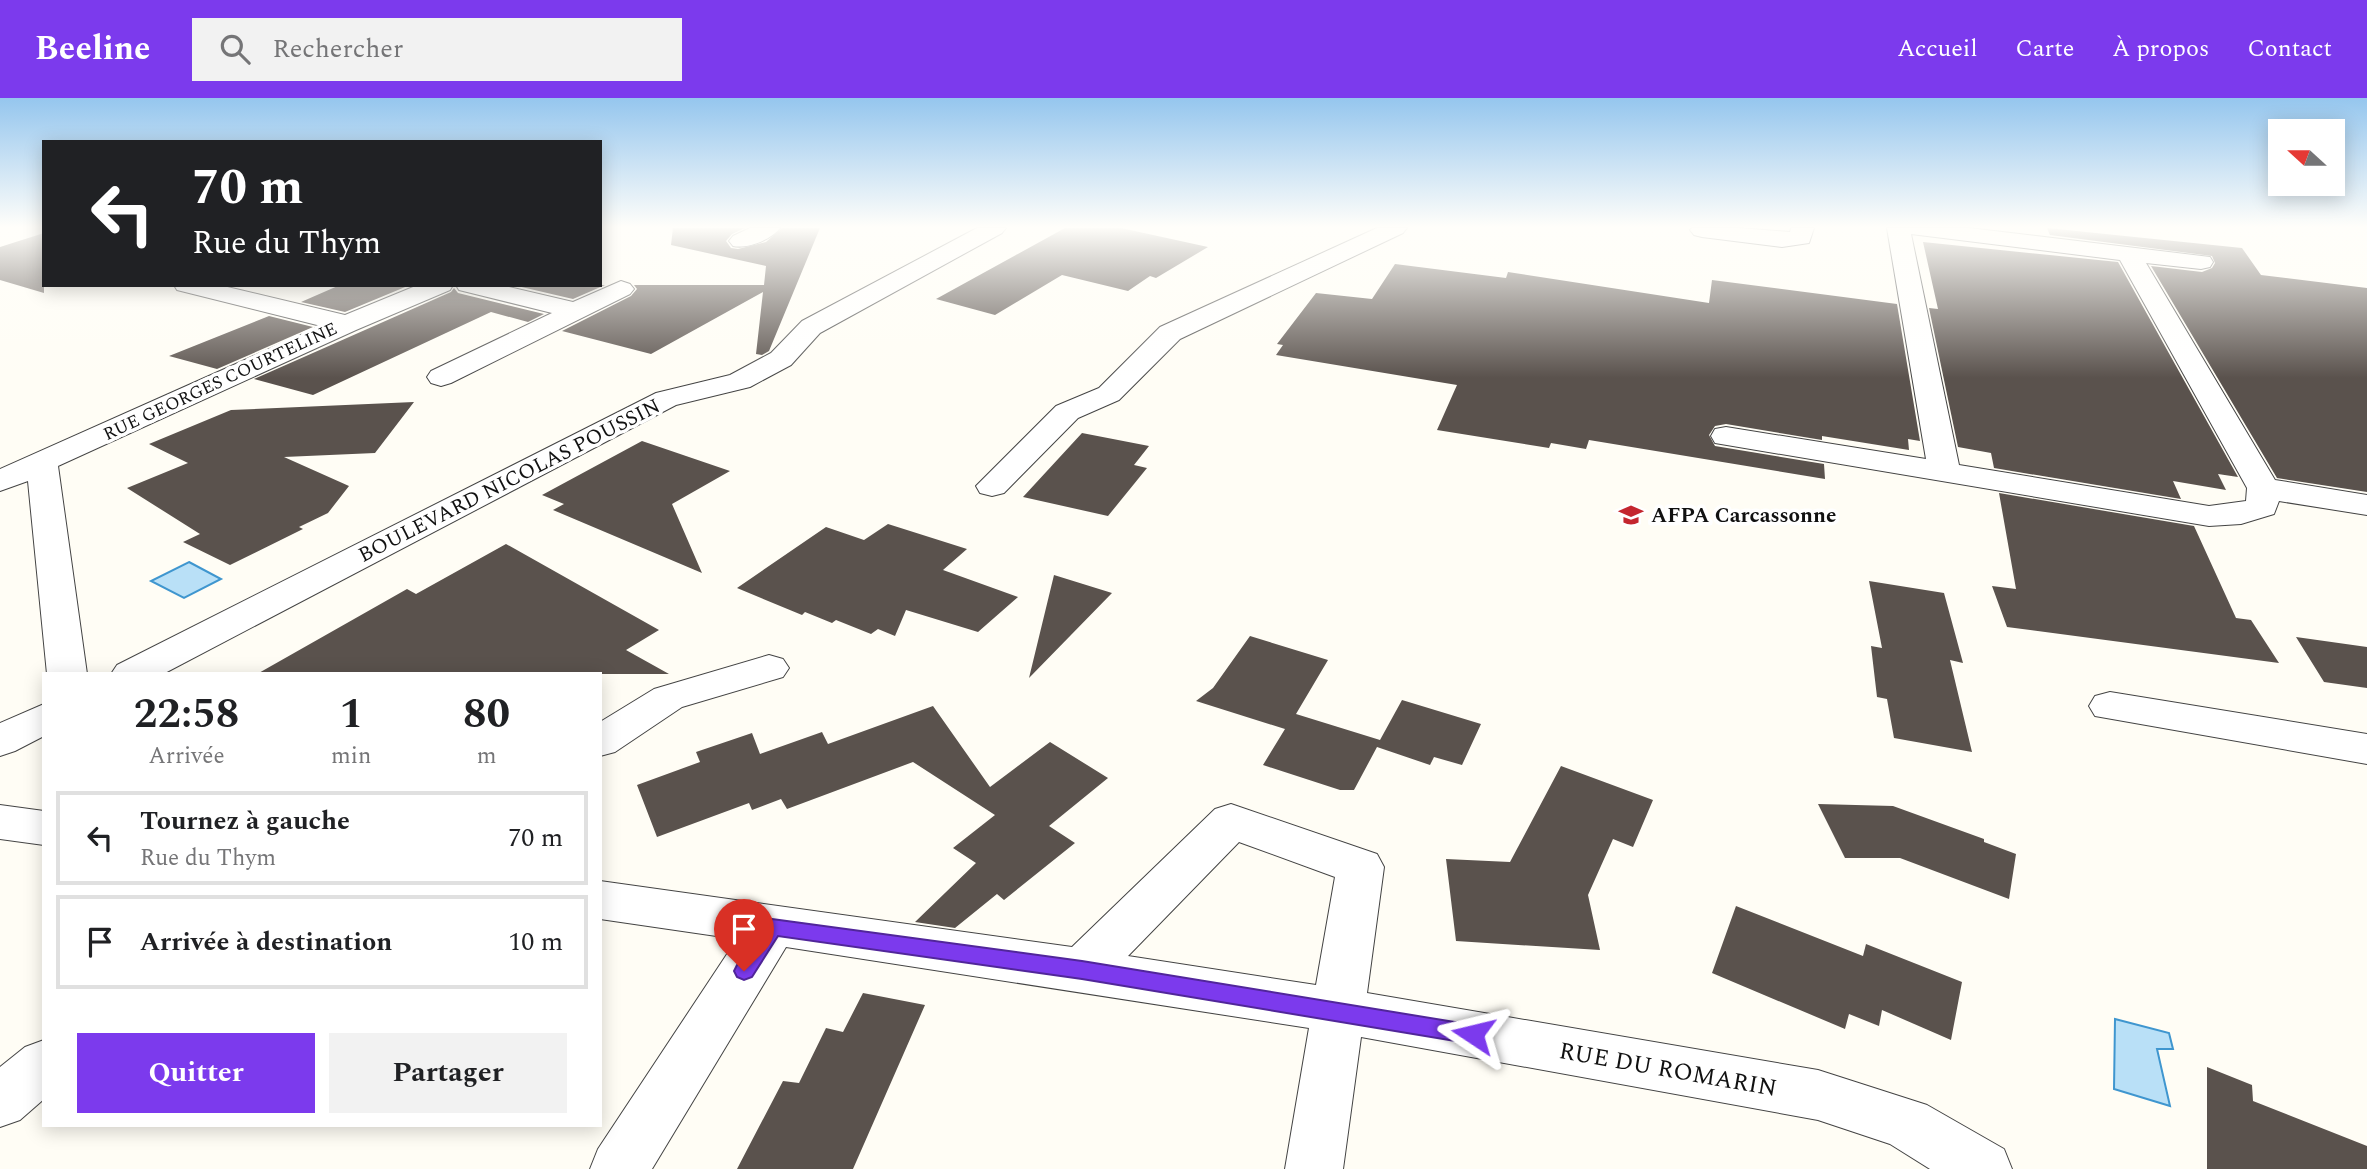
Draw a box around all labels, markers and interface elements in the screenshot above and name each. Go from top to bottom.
search box [192,18,682,81]
text: Beeline [35,24,150,74]
text: Rechercher [272,29,403,69]
icon: search [216,30,254,68]
text: Accueil [1897,31,1977,67]
text: Carte [2015,31,2074,67]
text: À propos [2112,31,2209,67]
text: Contact [2247,31,2332,67]
north arrow [2268,119,2345,196]
map controls [2268,119,2345,196]
text: 70 m [192,151,303,226]
icon: left [77,168,168,259]
text: Rue du Thym [192,219,381,268]
street label: RUE GEORGES COURTELINE [99,315,342,448]
street label: BOULEVARD NICOLAS POUSSIN [353,390,666,571]
place label: AFPA Carcassonne [1651,500,1836,532]
school or university icon: AFPA Carcassonne [1617,501,1645,529]
text: 22:58 [134,683,239,746]
text: 1 [339,683,363,746]
text: 80 [463,683,510,746]
text: Arrivée [149,739,225,774]
text: min [331,739,371,774]
text: m [477,739,497,774]
text: Tournez à gauche [140,801,350,841]
text: 70 m [508,818,563,858]
icon: left [81,819,119,857]
text: Rue du Thym [140,841,276,876]
pin [714,899,774,971]
icon: arrive [725,910,763,948]
text: Arrivée à destination [140,922,392,962]
text: 10 m [508,922,563,962]
icon: arrive [81,923,119,961]
position arrow [1436,997,1510,1071]
button: Quitter [77,1033,315,1113]
button: Partager [329,1033,567,1113]
street label: RUE DU ROMARIN [1556,1033,1780,1107]

